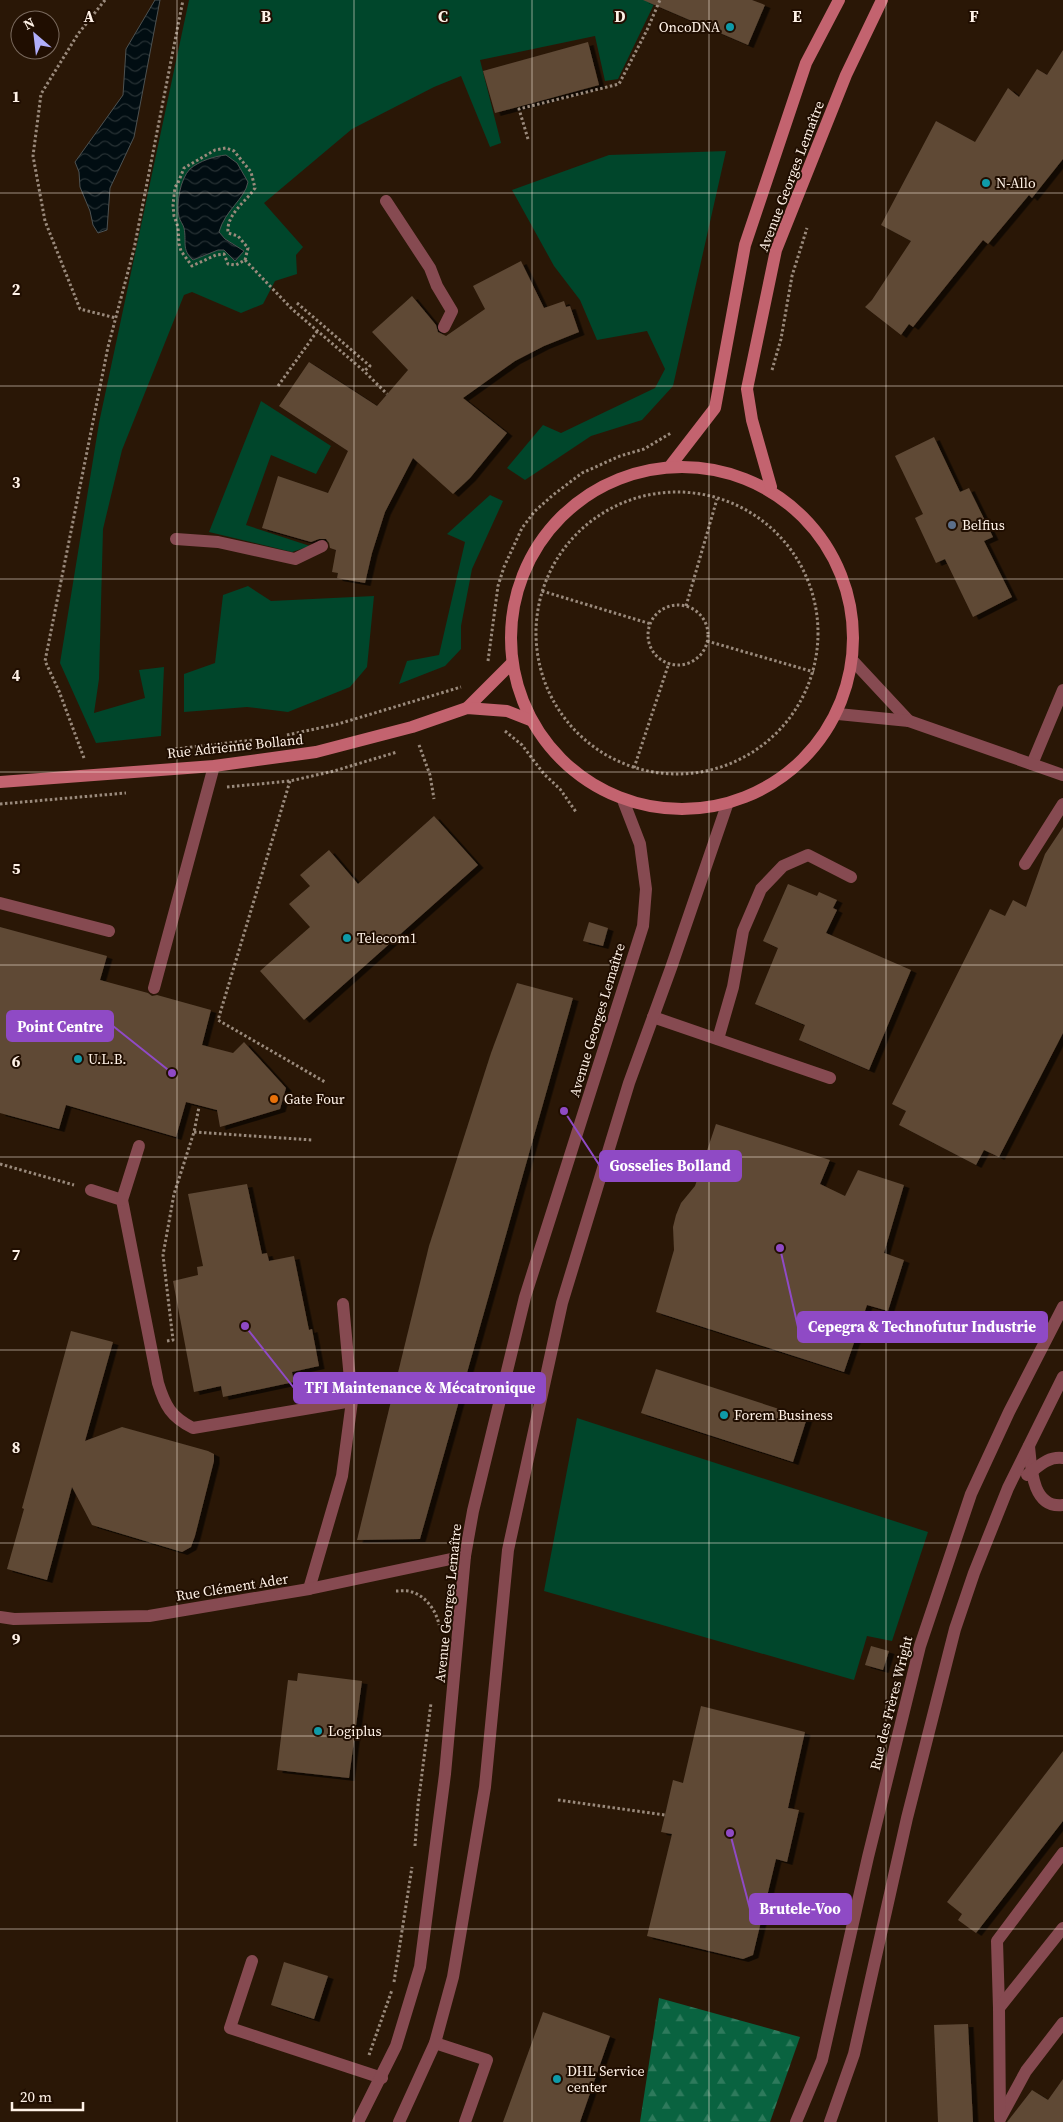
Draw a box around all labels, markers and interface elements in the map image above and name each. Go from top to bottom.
text: A [84,5,95,27]
text: B [261,5,272,27]
text: C [438,5,448,27]
text: D [614,5,626,27]
text: E [792,5,802,27]
text: F [969,5,979,27]
north arrow [10,10,60,60]
text: N [20,12,38,35]
place label: OncoDNA [659,17,721,37]
marker: OncoDNA [724,21,736,33]
text: 1 [12,85,20,107]
street label: Avenue Georges Lemaître [753,98,829,254]
place label: N-Allo [996,173,1036,193]
marker: N-Allo [980,177,992,189]
text: 2 [12,278,21,300]
text: 3 [12,471,21,493]
place label: Belfius [962,515,1005,535]
marker: Belfius [946,519,958,531]
text: 4 [12,664,21,686]
street label: Rue Adrienne Bolland [166,729,304,763]
text: 5 [12,857,21,879]
place label: Telecom1 [357,928,417,948]
marker: Telecom1 [341,932,353,944]
street label: Avenue Georges Lemaître [564,941,630,1099]
callout: Point Centre [7,1011,113,1041]
text: Point Centre [17,1016,103,1037]
place label: U.L.B. [88,1049,126,1069]
text: 6 [12,1050,21,1072]
marker: U.L.B. [72,1053,84,1065]
place label: Gate Four [284,1089,345,1109]
marker: Gate Four [268,1093,280,1105]
callout: Gosselies Bolland [600,1151,741,1181]
text: Gosselies Bolland [609,1155,731,1176]
text: 7 [12,1243,21,1265]
callout: Cepegra & Technofutur Industrie [798,1312,1047,1342]
text: Cepegra & Technofutur Industrie [808,1316,1036,1337]
callout: TFI Maintenance & Mécatronique [294,1373,545,1403]
text: TFI Maintenance & Mécatronique [305,1377,536,1398]
place label: Forem Business [734,1405,833,1425]
marker: Forem Business [718,1409,730,1421]
text: 8 [12,1436,20,1458]
street label: Avenue Georges Lemaître [430,1522,466,1684]
street label: Rue Clément Ader [174,1568,290,1606]
text: 9 [12,1628,21,1650]
street label: Rue des Frères Wright [865,1634,917,1772]
place label: Logiplus [328,1721,382,1741]
marker: Logiplus [312,1725,324,1737]
callout: Brutele-Voo [750,1894,851,1924]
text: Brutele-Voo [759,1898,841,1919]
place label: DHL Service center [567,2061,645,2097]
marker: DHL Service center [551,2073,563,2085]
scale bar [12,2080,84,2112]
text: 20 m [20,2086,52,2107]

